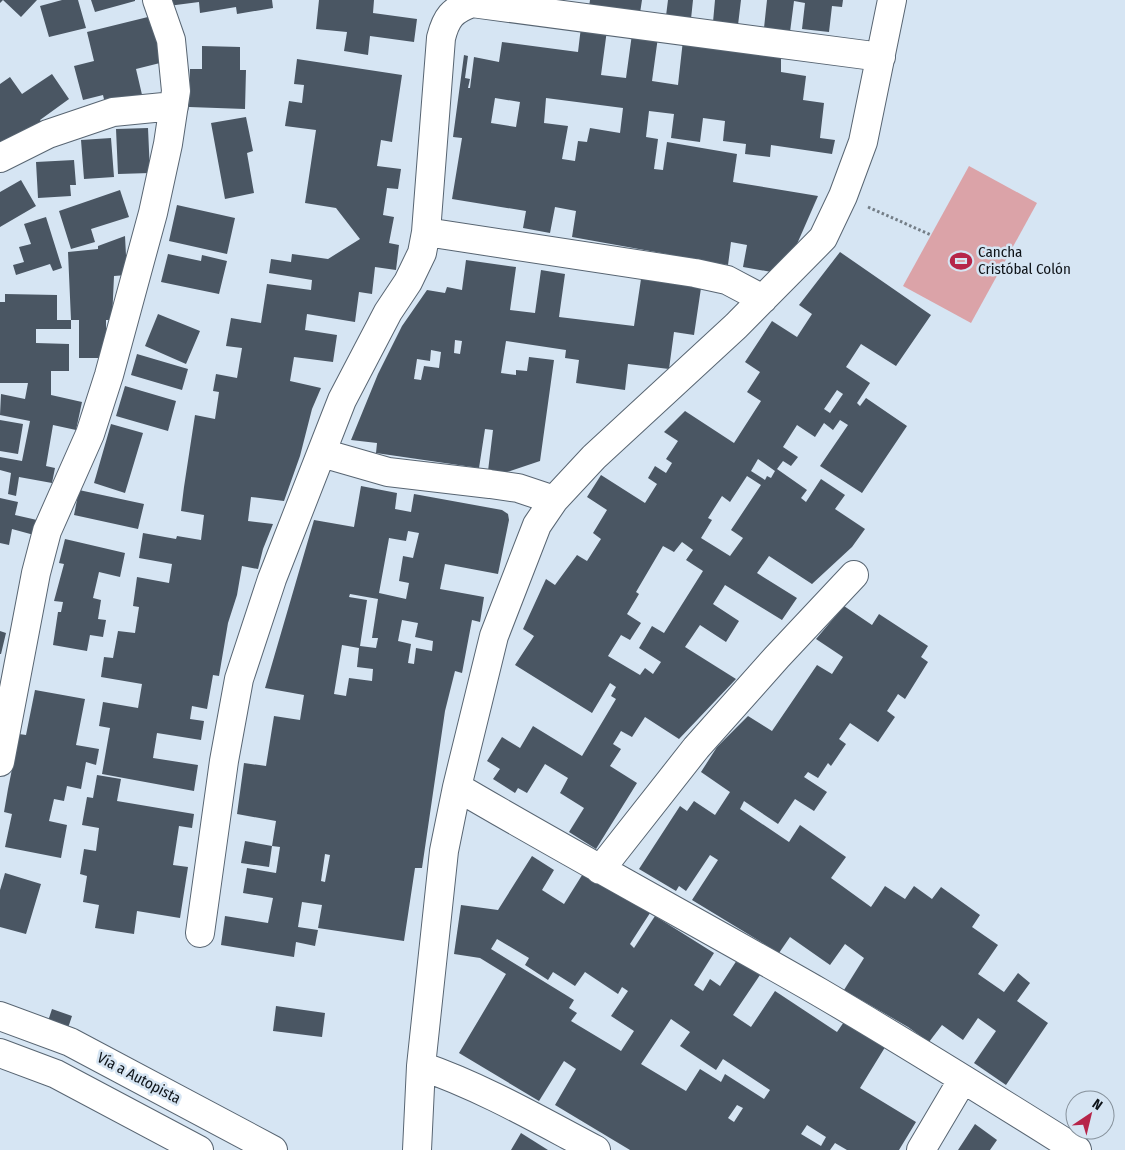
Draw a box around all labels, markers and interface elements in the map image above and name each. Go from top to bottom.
place label: Cancha Cristóbal Colón [978,243,1071,278]
sports icon: Cancha Cristóbal Colón [948,248,974,274]
street label: Vía a Autopista [94,1048,184,1108]
north arrow [1065,1090,1115,1140]
text: N [1089,1095,1105,1114]

